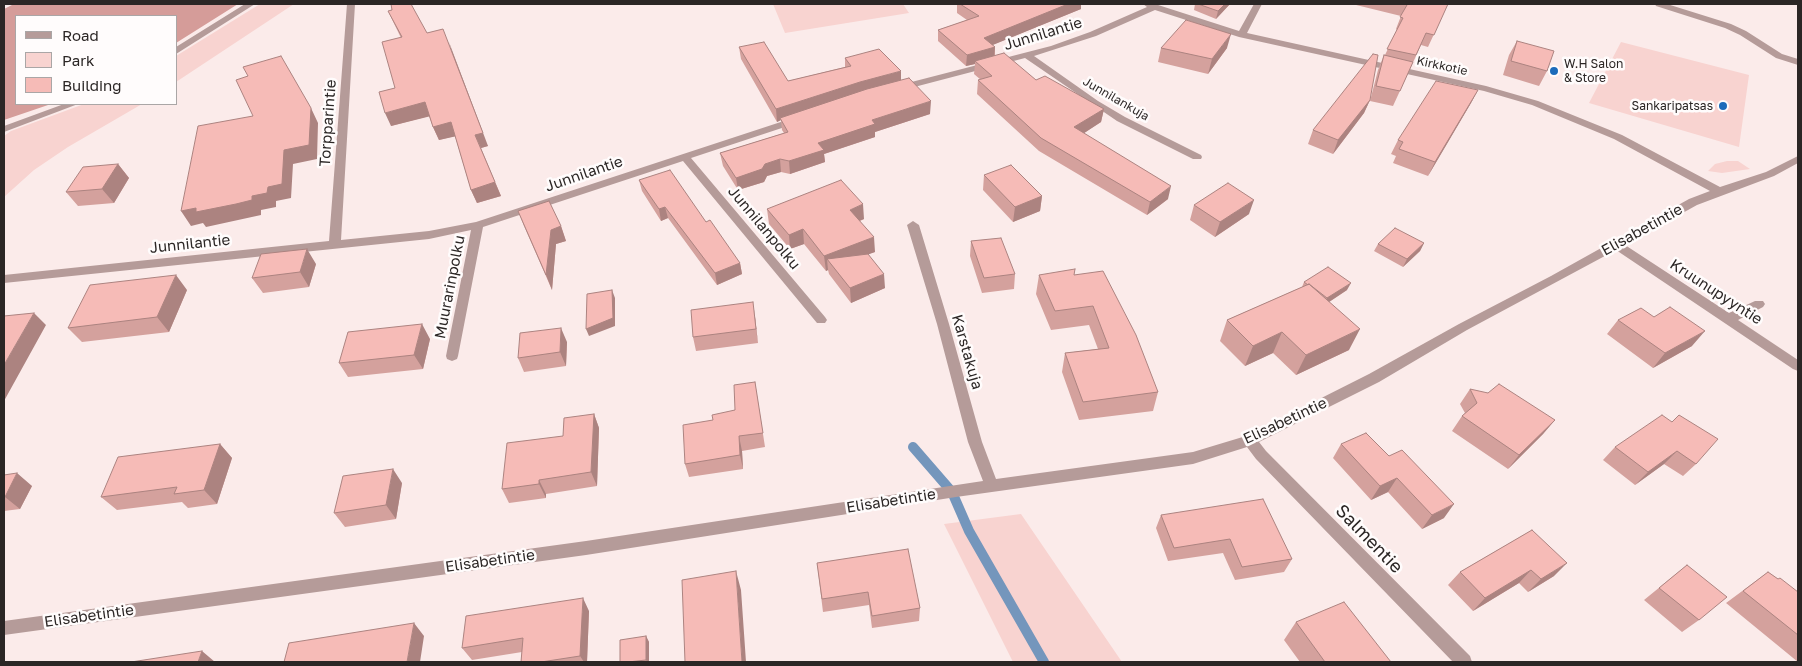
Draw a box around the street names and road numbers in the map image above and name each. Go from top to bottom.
street label: Junnilantie [1002,14,1084,54]
street label: Kirkkotie [1415,54,1469,78]
street label: Junnilankuja [1080,74,1152,124]
street label: Torpparintie [316,79,340,167]
street label: Junnilantie [543,152,625,196]
street label: Junnilanpolku [724,183,804,273]
street label: Elisabetintie [1598,200,1686,260]
street label: Junnilantie [149,231,231,257]
street label: Muurarinpolku [431,234,469,340]
street label: Kruunupyyntie [1666,255,1766,329]
street label: Karstakuja [948,313,986,391]
street label: Elisabetintie [1240,394,1330,448]
street label: Elisabetintie [845,485,937,517]
street label: Salmentie [1331,500,1407,578]
street label: Elisabetintie [444,546,536,576]
street label: Elisabetintie [43,601,135,631]

